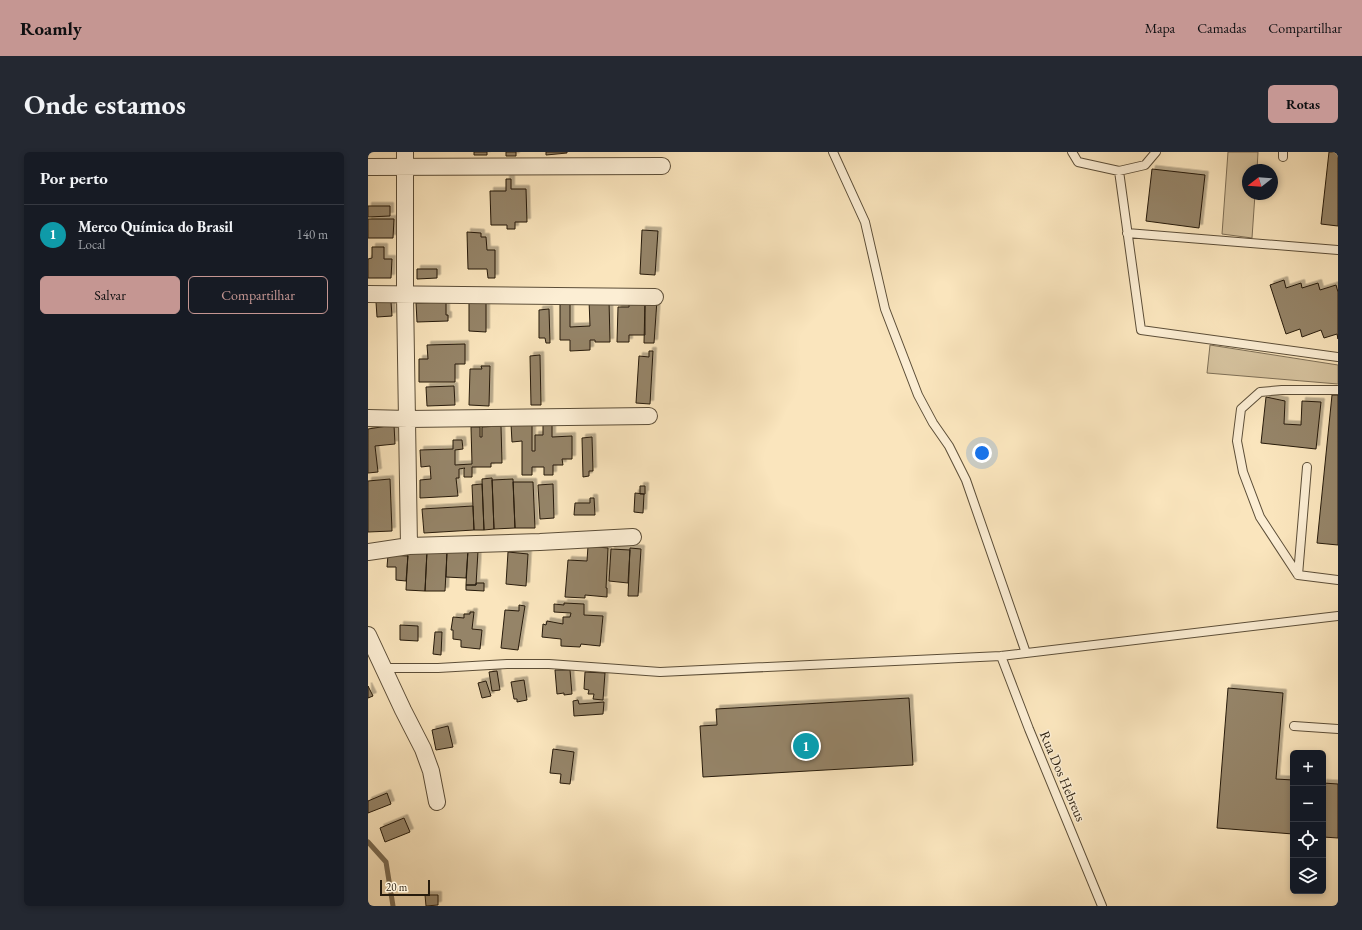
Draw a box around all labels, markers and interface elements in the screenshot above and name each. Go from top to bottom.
text: Roamly [20,16,82,41]
text: Mapa [1145,19,1175,37]
text: Camadas [1197,19,1246,37]
text: Compartilhar [1268,19,1342,37]
button: Rotas [1268,85,1338,123]
text: Onde estamos [24,86,186,122]
north arrow [1242,164,1278,200]
text: Por perto [40,167,108,189]
text: Merco Química do Brasil [78,217,233,236]
text: 1 [50,226,56,243]
text: 140 m [297,226,328,243]
text: Local [78,236,105,253]
button: Salvar [40,276,180,314]
button: Compartilhar [188,276,328,314]
your location [972,443,992,463]
street label: Rua Dos Hebreus [1036,728,1090,824]
pin: 1 [793,731,819,761]
map controls [1290,750,1326,894]
button: + [1290,750,1326,786]
button: − [1290,786,1326,822]
button: locate [1290,822,1326,858]
button: layers [1290,858,1326,894]
scale bar [380,878,430,897]
text: 20 m [386,880,407,894]

